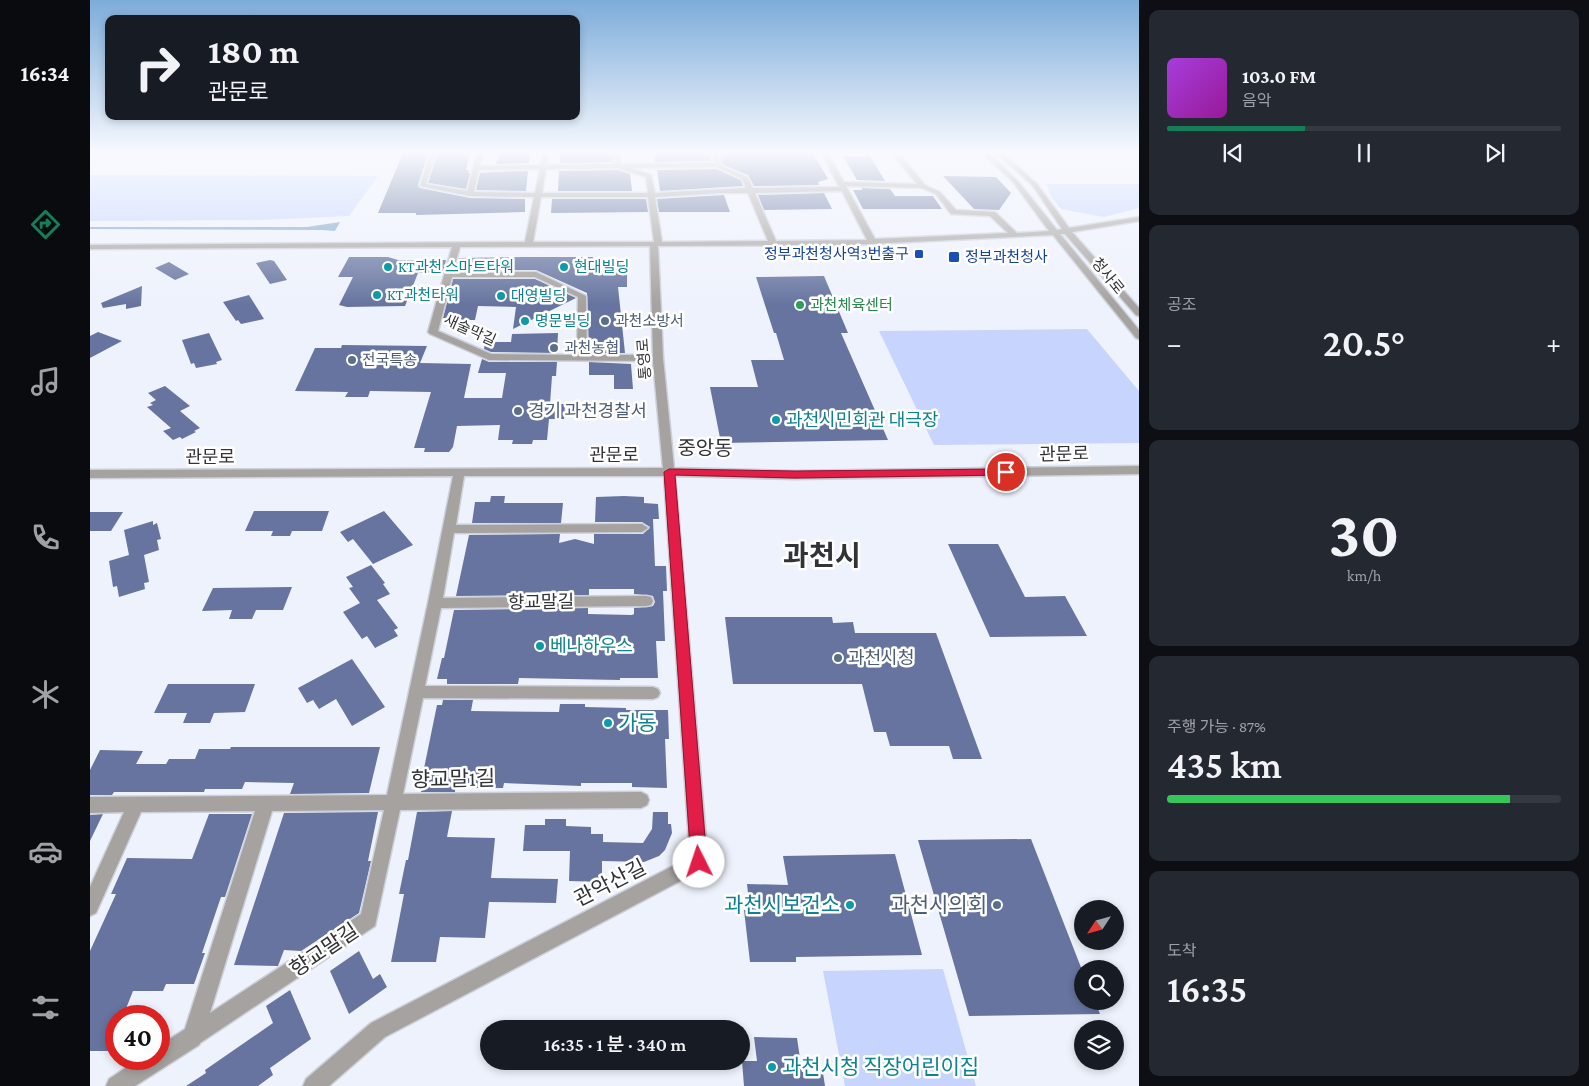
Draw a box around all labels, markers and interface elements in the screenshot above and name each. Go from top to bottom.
text: 180 m [208,32,299,71]
icon: right [125,35,190,100]
text: 16:34 [21,61,69,86]
text: 103.0 FM [1242,66,1316,87]
text: 관문로 [208,79,269,104]
text: 음악 [1242,92,1271,109]
icon: previous [1219,139,1247,167]
icon: pause [1350,139,1378,167]
icon: next [1481,139,1509,167]
icon: directions [28,207,63,242]
place label: 정부과천청사역3번출구 [764,245,909,262]
marker: 정부과천청사역3번출구 [913,248,925,260]
place label: 정부과천청사 [965,248,1048,265]
marker: 정부과천청사 [947,250,961,264]
street label: 청사로 [1089,255,1127,297]
place label: KT과천 스마트타워 [398,258,514,275]
place label: 현대빌딩 [574,258,629,275]
marker: KT과천 스마트타워 [382,261,394,273]
marker: 현대빌딩 [558,261,570,273]
place label: KT과천타워 [387,286,459,303]
place label: 대영빌딩 [511,288,566,304]
marker: KT과천타워 [371,289,383,301]
marker: 대영빌딩 [495,290,507,302]
place label: 과천체육센터 [810,296,893,313]
text: 공조 [1167,296,1196,313]
marker: 과천체육센터 [794,299,806,311]
street label: 새술막길 [442,311,498,349]
place label: 과천소방서 [615,312,684,329]
place label: 명문빌딩 [535,313,590,329]
marker: 명문빌딩 [519,315,531,327]
marker: 과천소방서 [599,315,611,327]
text: 20.5° [1323,322,1405,364]
text: − [1167,328,1182,359]
text: + [1546,328,1561,359]
street label: 통영로 [635,338,653,380]
place label: 과천농협 [564,339,619,356]
marker: 과천농협 [548,342,560,354]
place label: 전국특송 [362,352,417,368]
marker: 전국특송 [346,354,358,366]
icon: music [28,364,63,399]
place label: 경기 과천경찰서 [528,401,647,421]
marker: 경기 과천경찰서 [512,405,524,417]
place label: 과천시민회관 대극장 [786,410,938,430]
marker: 과천시민회관 대극장 [770,414,782,426]
district label: 중앙동 [677,437,733,459]
street label: 관문로 [1039,444,1089,464]
street label: 관문로 [589,445,639,465]
street label: 관문로 [185,447,235,467]
pin [985,451,1027,493]
icon: arrive [992,458,1020,486]
text: 30 [1328,498,1400,570]
icon: phone [28,520,63,555]
district label: 과천시 [783,540,861,571]
text: km/h [1347,567,1381,584]
street label: 향교말길 [508,591,574,613]
place label: 베나하우스 [550,636,633,656]
marker: 베나하우스 [534,640,546,652]
place label: 과천시청 [848,648,914,668]
marker: 과천시청 [832,652,844,664]
icon: climate [28,677,63,712]
place label: 가동 [618,711,657,735]
marker: 가동 [602,717,614,729]
text: 주행 가능 · 87% [1167,718,1266,735]
text: 435 km [1167,744,1282,786]
street label: 향교말1길 [411,766,495,792]
icon: car [28,834,63,869]
position arrow [672,835,724,887]
street label: 관악산길 [570,855,650,911]
place label: 과천시보건소 [724,893,840,917]
place label: 과천시의회 [890,893,987,917]
marker: 과천시보건소 [844,899,856,911]
marker: 과천시의회 [991,899,1003,911]
north arrow [1074,900,1124,950]
map controls [1074,900,1124,1070]
street label: 향교말길 [285,918,363,982]
text: 도착 [1167,942,1196,959]
button: search [1074,960,1124,1010]
text: 16:35 [1167,968,1247,1010]
icon: filters [28,990,63,1025]
speed limit sign: 40 [105,1005,170,1070]
button: layers [1074,1020,1124,1070]
text: 16:35 · 1 분 · 340 m [544,1034,686,1055]
place label: 과천시청 직장어린이집 [782,1055,979,1079]
marker: 과천시청 직장어린이집 [766,1061,778,1073]

